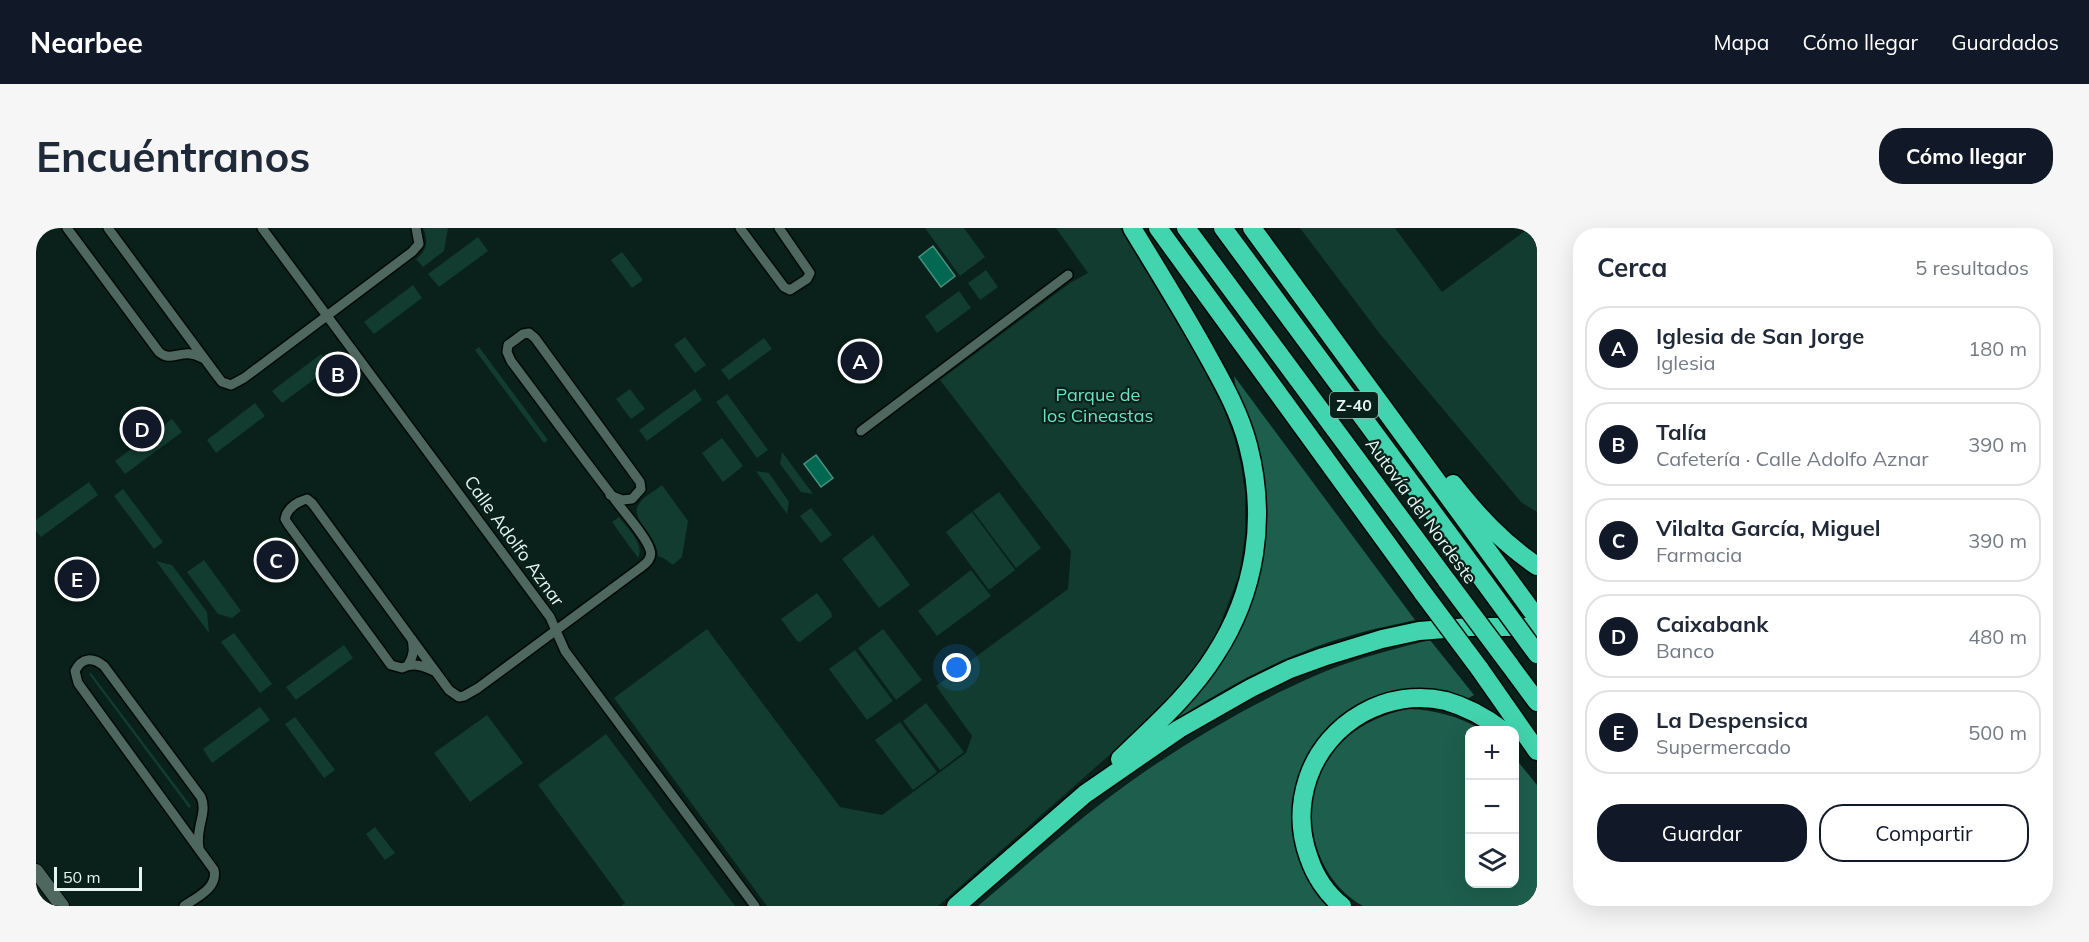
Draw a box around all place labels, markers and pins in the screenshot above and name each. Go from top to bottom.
pin: A [840,338,880,384]
pin: B [318,352,358,396]
pin: D [122,406,162,452]
pin: C [256,538,296,582]
pin: E [58,556,96,602]

